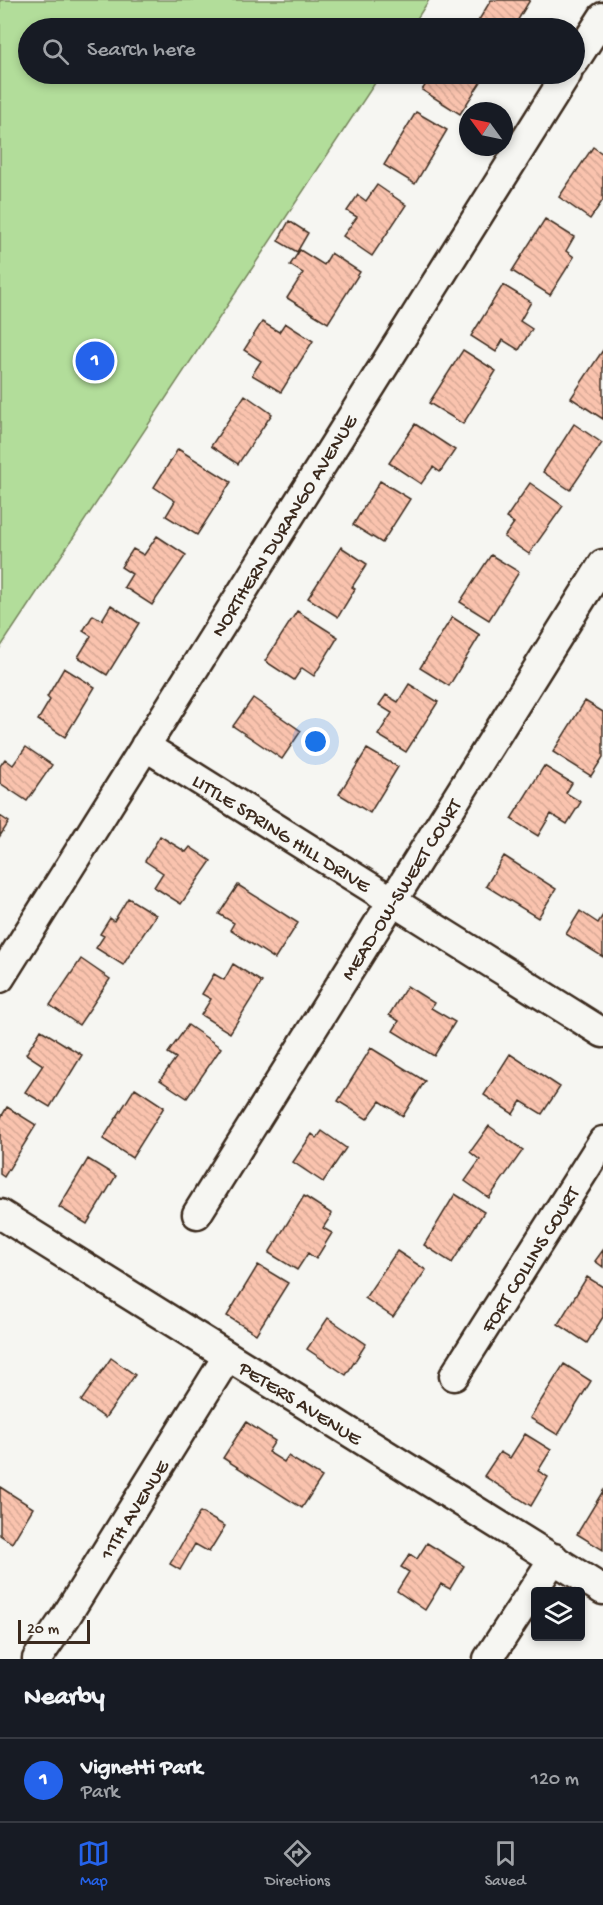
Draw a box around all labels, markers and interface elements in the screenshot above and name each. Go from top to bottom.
search box [18,18,585,84]
icon: search [39,35,72,68]
text: Search here [87,38,195,64]
north arrow [459,102,513,156]
pin: 1 [76,338,115,384]
street label: NORTHERN DURANGO AVENUE [208,410,365,642]
your location [301,727,330,756]
street label: LITTLE SPRING HILL DRIVE [187,771,375,900]
street label: MEAD-OW-SWEET COURT [338,795,469,986]
street label: FORT COLLINS COURT [477,1183,587,1339]
street label: PETERS AVENUE [233,1357,366,1453]
street label: 11TH AVENUE [96,1456,176,1565]
map controls [531,1587,585,1641]
button: layers [531,1587,585,1641]
scale bar [18,1617,90,1644]
text: 20 m [27,1621,59,1640]
text: Nearby [24,1683,105,1714]
text: Vignetti Park [81,1756,202,1782]
text: 1 [39,1769,48,1792]
text: 120 m [531,1769,579,1792]
text: Park [81,1782,119,1805]
tab: Map [77,1837,110,1892]
tab: Directions [265,1837,330,1892]
tab: Saved [485,1837,526,1892]

